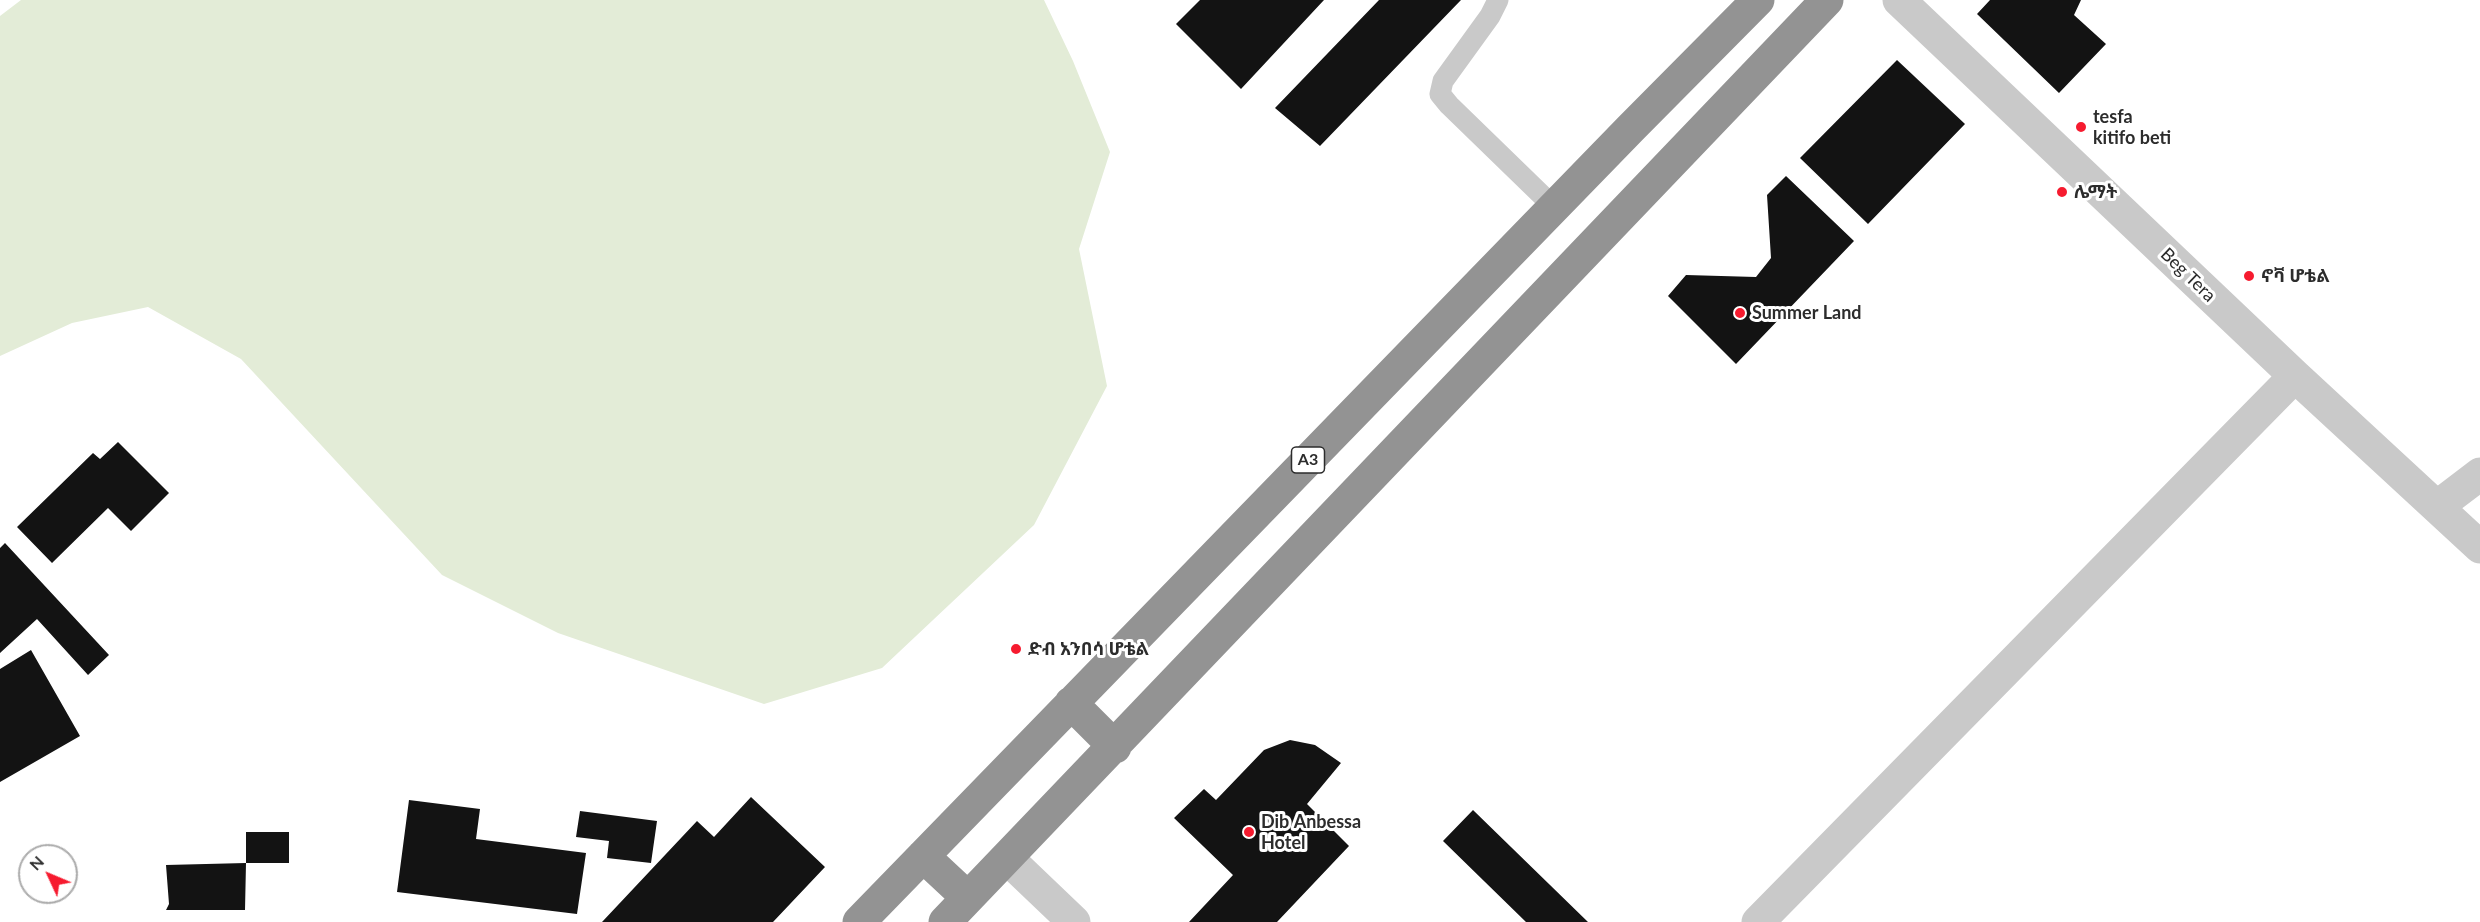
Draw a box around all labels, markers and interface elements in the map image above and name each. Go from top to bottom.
place label: tesfa kitifo beti [2093,106,2171,148]
marker: tesfa kitifo beti [2074,120,2088,134]
place label: ሌማት [2074,181,2117,203]
marker: ሌማት [2055,185,2069,199]
street label: Beg Tera [2156,244,2220,306]
place label: ኖቫ ሆቴል [2261,265,2330,287]
marker: ኖቫ ሆቴል [2242,269,2256,283]
place label: Summer Land [1752,302,1862,324]
marker: Summer Land [1733,306,1747,320]
road number: A3 [1292,447,1324,473]
place label: ድብ አንበሳ ሆቴል [1028,638,1149,660]
marker: ድብ አንበሳ ሆቴል [1009,642,1023,656]
place label: Dib Anbessa Hotel [1261,811,1361,854]
marker: Dib Anbessa Hotel [1242,825,1256,839]
north arrow [18,844,78,904]
text: N [25,852,47,874]

